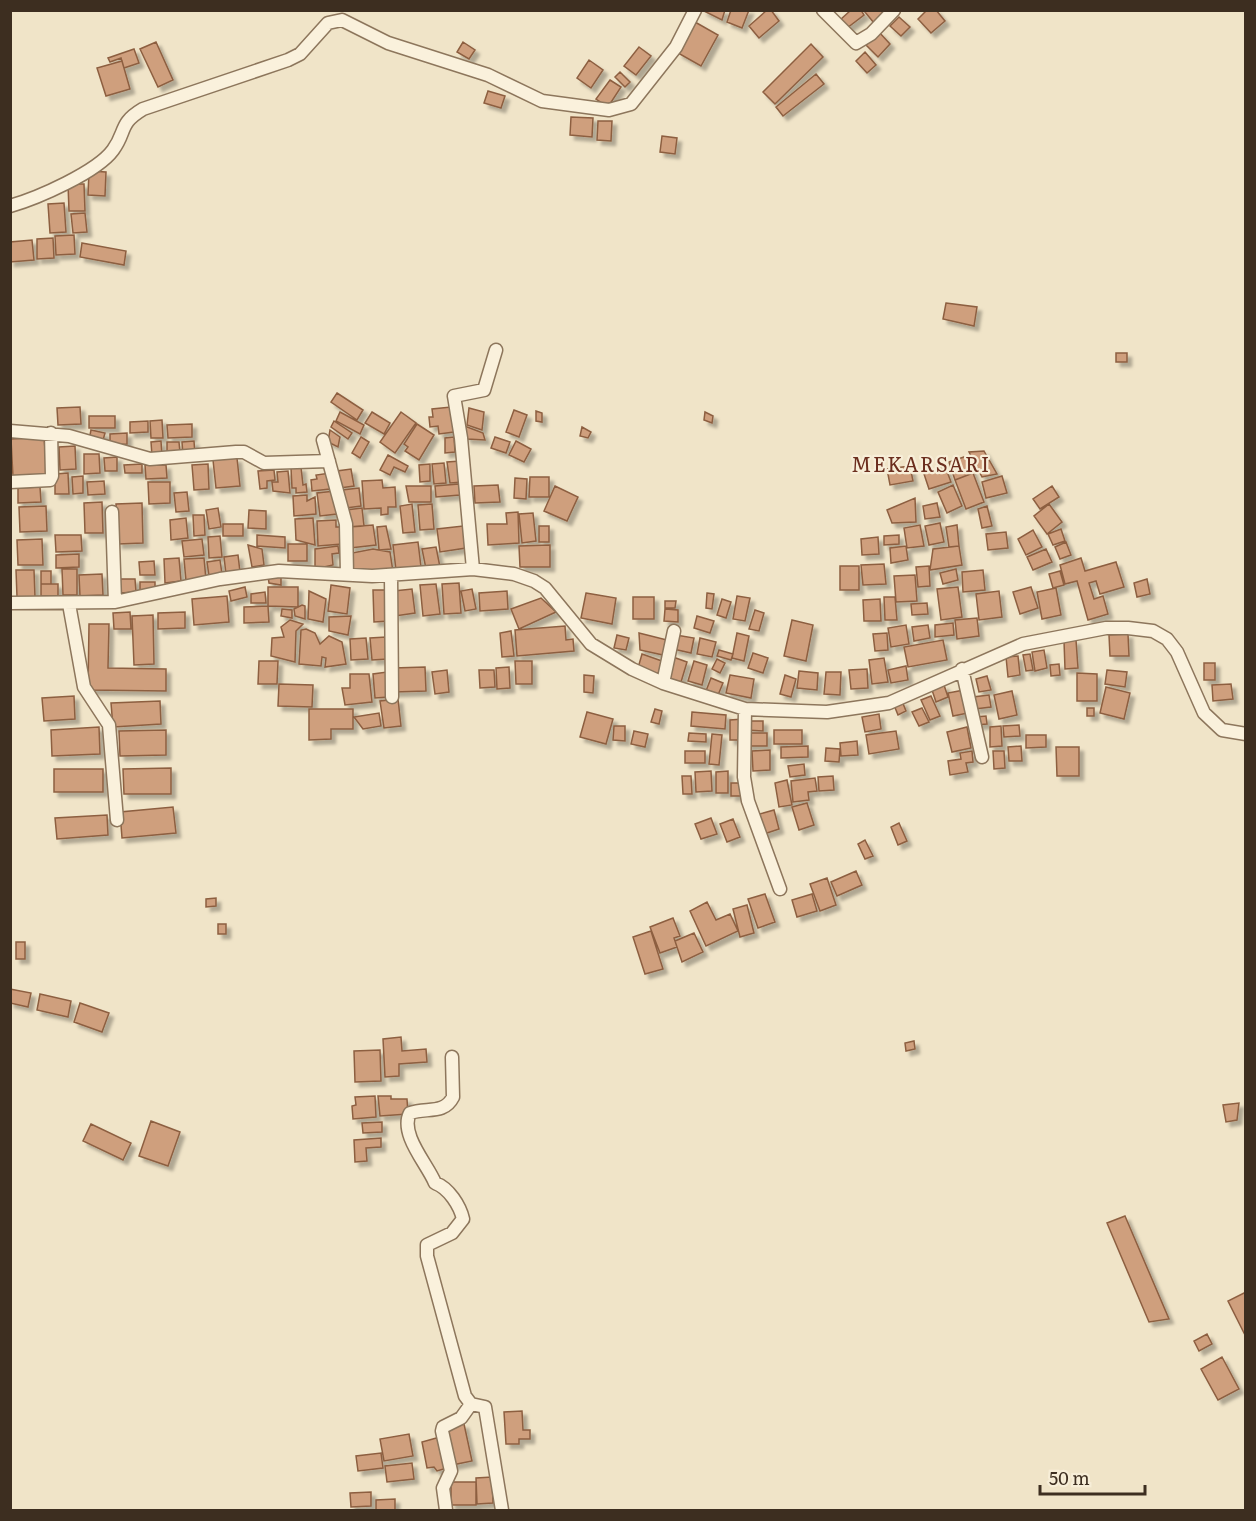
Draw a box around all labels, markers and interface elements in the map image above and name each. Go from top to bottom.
district label: MEKARSARI [851,448,991,478]
scale bar [1040,1458,1145,1496]
text: 50 m [1049,1464,1090,1491]

